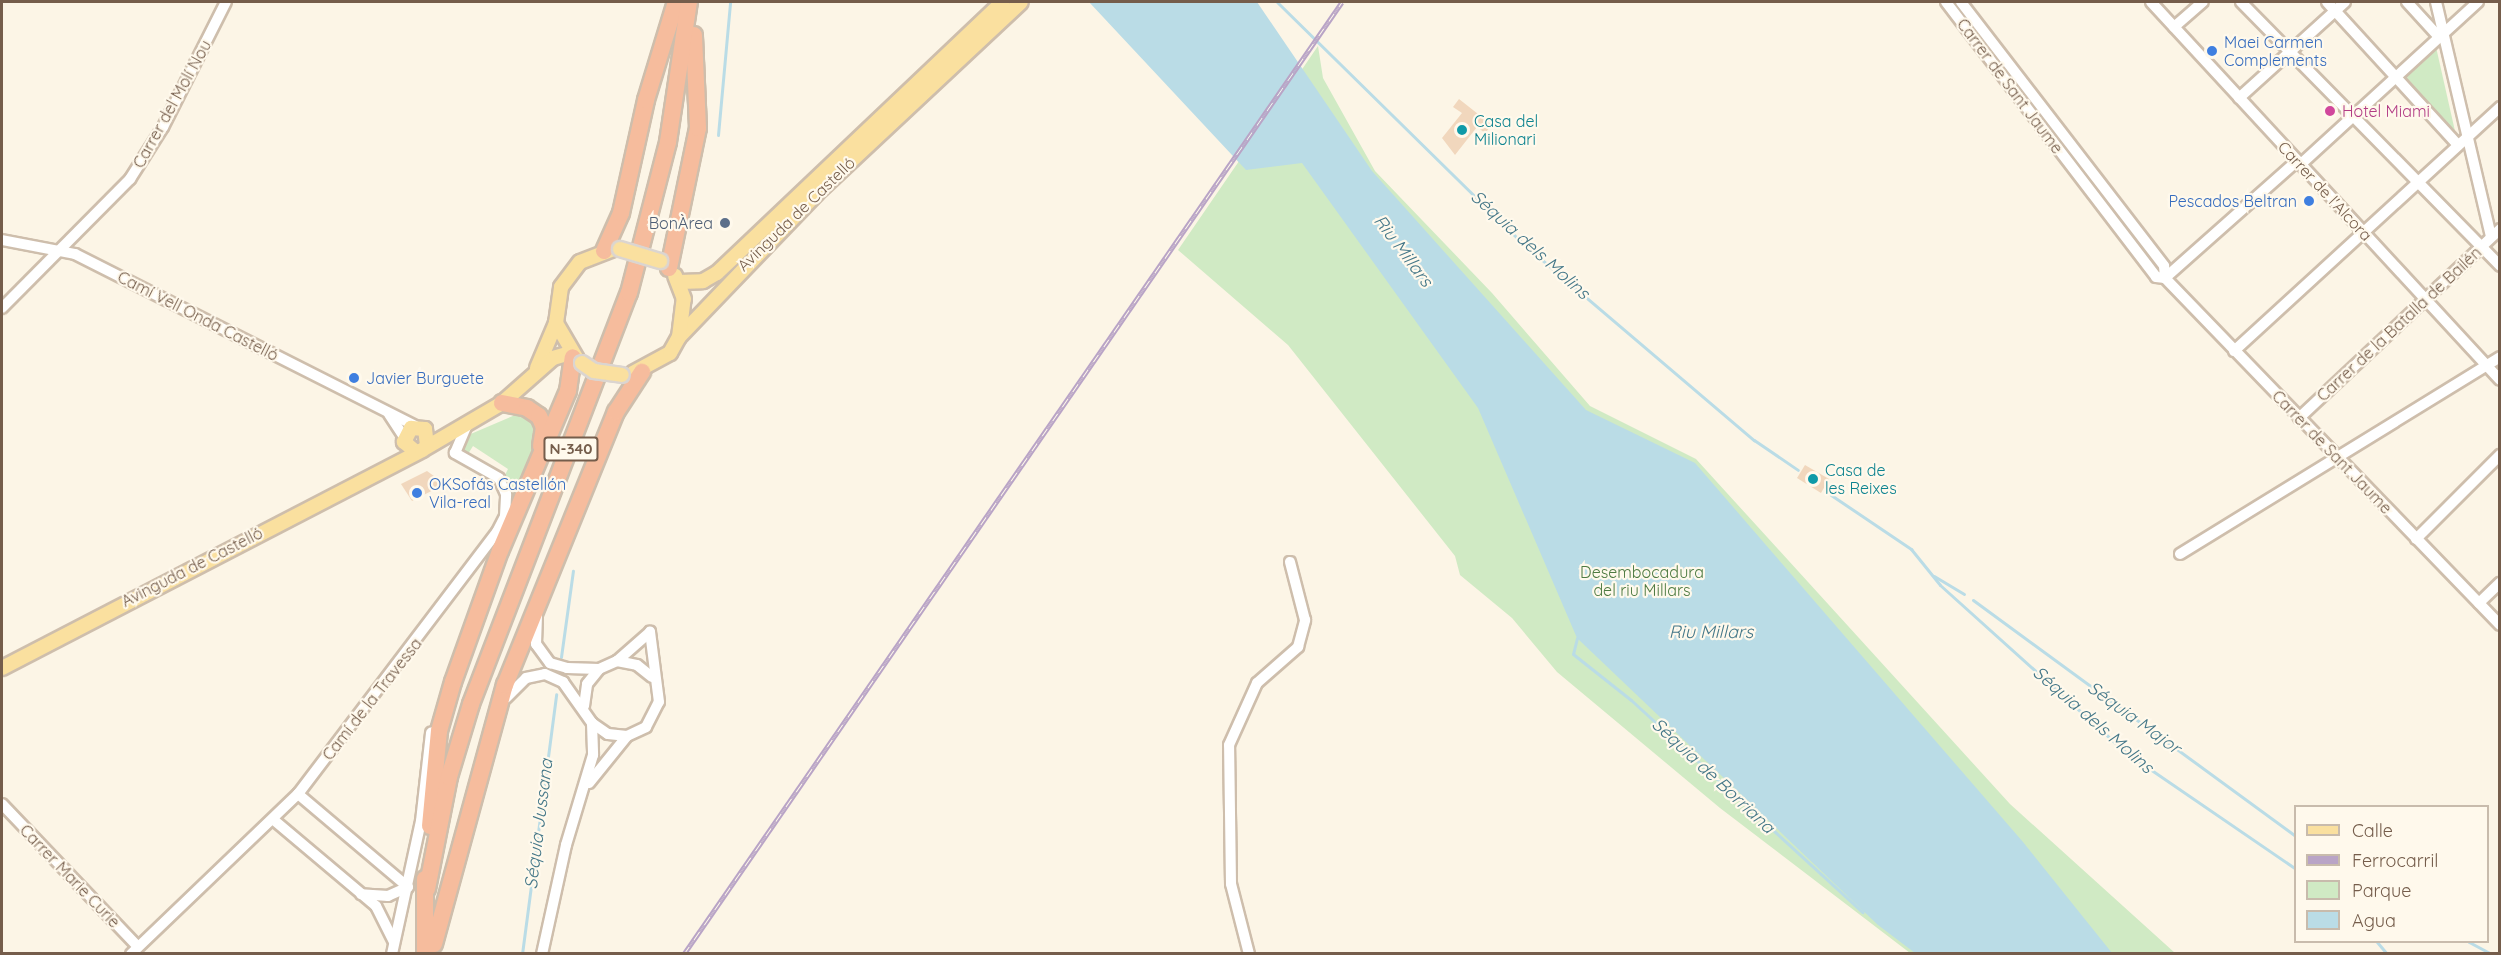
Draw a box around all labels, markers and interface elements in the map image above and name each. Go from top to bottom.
street label: Carrer de Sant Jaume [1953,15,2067,157]
place label: Maei Carmen Complements [2224,32,2327,70]
street label: Carrer del Molí Nou [129,37,215,171]
marker: Maei Carmen Complements [2205,44,2219,58]
place label: Hotel Miami [2342,101,2430,121]
marker: Hotel Miami [2323,104,2337,118]
place label: Casa del Milionari [1474,111,1538,149]
marker: Casa del Milionari [1455,123,1469,137]
street label: Carrer de l'Alcora [2274,137,2376,245]
street label: Avinguda de Castelló [733,153,859,275]
water label: Séquia dels Molins [1466,186,1594,304]
place label: Pescados Beltran [2168,191,2297,211]
marker: Pescados Beltran [2302,194,2316,208]
water label: Riu Millars [1369,211,1437,291]
place label: BonÀrea [649,213,713,233]
marker: BonÀrea [718,216,732,230]
street label: Carrer de la Batalla de Bailén [2313,243,2485,405]
street label: Camí Vell Onda Castelló [114,267,282,365]
place label: Javier Burguete [366,368,484,388]
marker: Javier Burguete [347,371,361,385]
street label: Carrer de Sant Jaume [2268,386,2396,518]
road number: N-340 [542,437,600,461]
place label: Casa de les Reixes [1825,460,1897,498]
marker: Casa de les Reixes [1806,472,1820,486]
place label: OKSofás Castellón Vila-real [429,474,566,512]
marker: OKSofás Castellón Vila-real [410,486,424,500]
street label: Avinguda de Castelló [118,523,266,611]
park label: Desembocadura del riu Millars [1580,562,1704,600]
water label: Riu Millars [1669,621,1753,643]
street label: Camí de la Travessa [318,634,426,764]
water label: Séquia dels Molins [2028,662,2158,778]
water label: Séquia Major [2083,677,2185,759]
water label: Séquia de Borriana [1647,714,1779,838]
water label: Séquia Jussana [520,758,558,890]
legend [2294,805,2489,943]
text: Calle [2352,819,2393,842]
street label: Carrer Marie Curie [16,820,124,932]
text: Ferrocarril [2352,849,2439,872]
text: Parque [2352,879,2411,902]
text: Agua [2352,909,2396,932]

